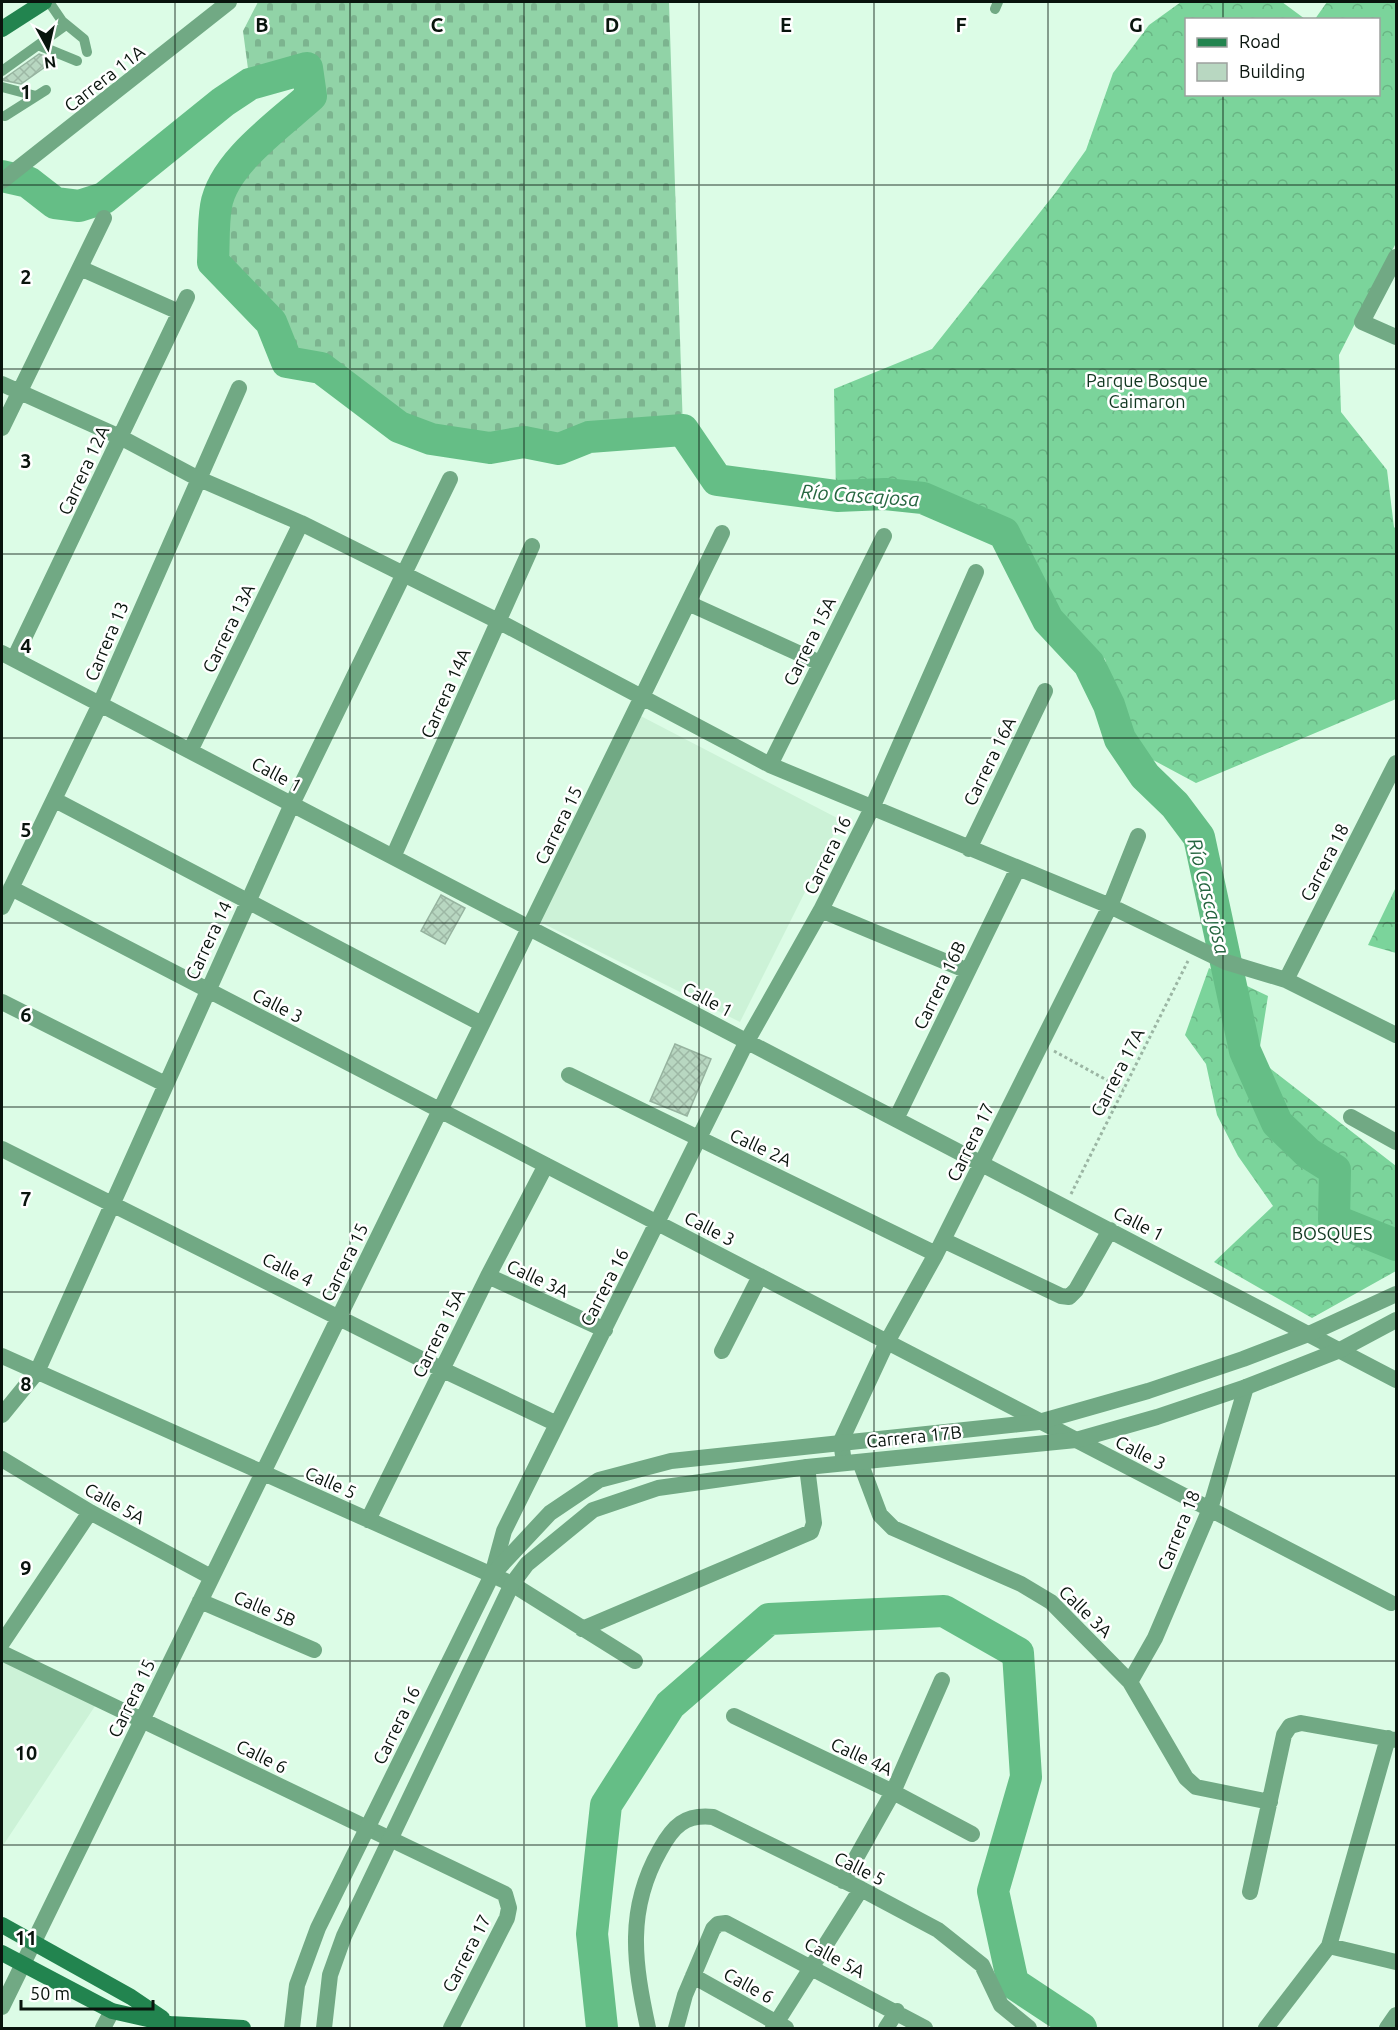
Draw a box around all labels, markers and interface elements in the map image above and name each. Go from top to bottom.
text: B [255,13,269,36]
text: C [431,13,444,36]
text: D [605,13,619,36]
text: E [780,13,792,36]
text: F [955,13,967,36]
text: G [1129,13,1143,36]
north arrow [18,18,78,78]
legend [1185,18,1380,96]
text: Road [1239,31,1281,51]
street label: Carrera 11A [60,40,148,115]
text: N [43,53,57,73]
text: Building [1239,61,1305,81]
text: 1 [20,80,32,103]
text: 2 [20,265,32,288]
park label: Parque Bosque Caimaron [1086,370,1208,411]
street label: Carrera 12A [54,422,112,518]
text: 3 [20,449,32,472]
water label: Río Cascajosa [800,479,920,511]
street label: Carrera 13A [198,580,258,676]
street label: Carrera 15A [779,593,839,689]
street label: Carrera 13 [80,598,132,684]
text: 4 [20,634,32,657]
street label: Carrera 14A [416,645,474,741]
street label: Carrera 16A [959,713,1019,809]
street label: Calle 1 [248,753,306,795]
street label: Carrera 15 [531,783,585,867]
street label: Carrera 16 [800,813,854,897]
text: 5 [20,818,32,841]
street label: Carrera 18 [1296,820,1352,904]
water label: Río Cascajosa [1183,836,1235,957]
street label: Carrera 14 [181,898,235,982]
street label: Carrera 16B [909,938,969,1032]
street label: Calle 1 [679,978,737,1020]
street label: Calle 3 [249,984,307,1026]
text: 6 [20,1003,32,1026]
street label: Carrera 17A [1086,1024,1148,1119]
street label: Carrera 17 [943,1100,997,1184]
street label: Calle 2A [727,1124,795,1170]
text: 7 [20,1187,32,1210]
street label: Calle 1 [1110,1202,1168,1244]
street label: Calle 3 [681,1207,739,1249]
street label: Carrera 15 [317,1220,371,1304]
park label: BOSQUES [1292,1223,1372,1244]
street label: Carrera 16 [576,1245,632,1329]
street label: Calle 4 [259,1248,317,1290]
street label: Calle 3A [504,1255,572,1301]
street label: Carrera 15A [408,1285,468,1381]
text: 8 [20,1372,32,1395]
street label: Carrera 17B [865,1421,963,1451]
street label: Calle 3 [1112,1431,1170,1473]
street label: Calle 5 [302,1462,360,1502]
street label: Calle 5A [81,1478,149,1528]
street label: Carrera 18 [1153,1487,1203,1573]
text: 9 [20,1556,32,1579]
street label: Calle 3A [1055,1581,1117,1641]
street label: Calle 5B [231,1586,299,1630]
street label: Carrera 15 [104,1656,158,1740]
street label: Carrera 16 [369,1683,423,1767]
street label: Calle 4A [828,1733,896,1779]
street label: Calle 6 [233,1735,291,1777]
text: 10 [15,1741,37,1764]
street label: Calle 5 [831,1847,889,1889]
street label: Carrera 17 [438,1911,494,1995]
text: 11 [15,1926,37,1949]
street label: Calle 5A [801,1933,869,1981]
street label: Calle 6 [721,1963,777,2007]
scale bar [21,1973,153,2011]
text: 50 m [30,1983,70,2003]

